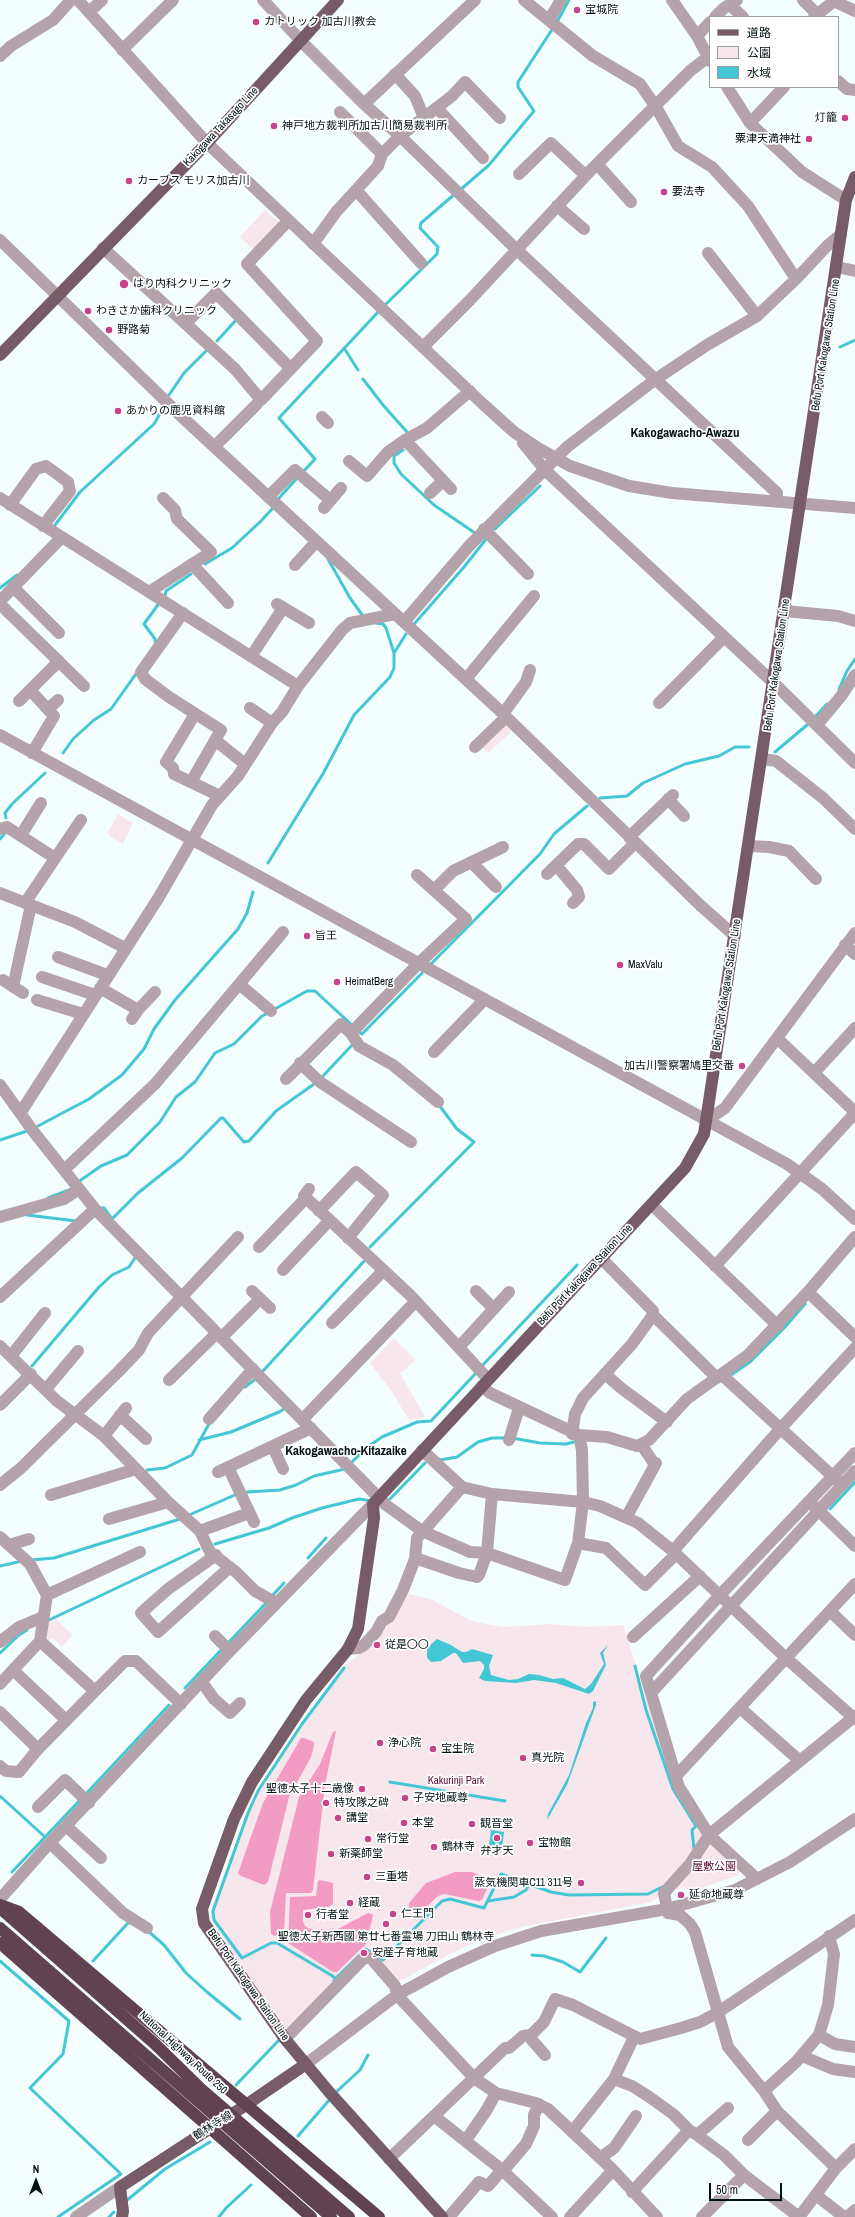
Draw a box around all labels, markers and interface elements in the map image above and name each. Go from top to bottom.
place label: 宝城院 [585,3,618,17]
marker: 宝城院 [572,5,582,15]
place label: カトリック 加古川教会 [264,15,377,29]
legend [709,16,839,88]
marker: カトリック 加古川教会 [251,17,261,27]
text: 道路 [747,25,771,41]
text: 公園 [747,45,771,61]
text: 水域 [747,65,771,81]
street label: Kakogawa Takasago Line [181,85,261,169]
place label: 灯籠 [815,111,837,125]
marker: 灯籠 [840,113,850,123]
place label: 神戸地方裁判所加古川簡易裁判所 [282,119,447,133]
marker: 神戸地方裁判所加古川簡易裁判所 [269,121,279,131]
place label: 粟津天満神社 [735,132,801,146]
marker: 粟津天満神社 [804,134,814,144]
place label: カーブス モリス加古川 [137,174,250,188]
marker: カーブス モリス加古川 [124,176,134,186]
place label: 要法寺 [672,185,705,199]
marker: 要法寺 [659,187,669,197]
place label: はり内科クリニック [133,277,232,291]
marker: はり内科クリニック [118,278,130,290]
street label: Befu Port Kakogawa Station Line [809,278,843,412]
place label: わきさか歯科クリニック [96,304,217,318]
marker: わきさか歯科クリニック [83,306,93,316]
place label: 野路菊 [117,323,150,337]
marker: 野路菊 [104,325,114,335]
place label: あかりの鹿児資料館 [126,404,225,418]
marker: あかりの鹿児資料館 [113,406,123,416]
district label: Kakogawacho-Awazu [631,426,739,442]
street label: Befu Port Kakogawa Station Line [761,598,793,732]
street label: Befu Port Kakogawa Station Line [710,918,744,1052]
place label: 旨王 [315,929,337,943]
marker: 旨王 [302,931,312,941]
place label: MaxValu [628,958,662,972]
marker: MaxValu [615,960,625,970]
place label: HeimatBerg [345,975,393,989]
marker: HeimatBerg [332,977,342,987]
place label: 加古川警察署鳩里交番 [624,1059,734,1073]
marker: 加古川警察署鳩里交番 [737,1061,747,1071]
street label: Befu Port Kakogawa Station Line [535,1222,635,1328]
district label: Kakogawacho-Kitazaike [285,1444,407,1460]
place label: 従是〇〇 [385,1638,429,1652]
marker: 従是〇〇 [372,1640,382,1650]
place label: 浄心院 [388,1736,421,1750]
marker: 浄心院 [375,1738,385,1748]
place label: 宝生院 [441,1742,474,1756]
marker: 宝生院 [428,1744,438,1754]
place label: 真光院 [531,1751,564,1765]
marker: 真光院 [518,1753,528,1763]
park label: Kakurinji Park [428,1774,484,1788]
place label: 聖徳太子十二歳像 [266,1782,354,1796]
marker: 聖徳太子十二歳像 [357,1784,367,1794]
place label: 子安地蔵尊 [413,1791,468,1805]
marker: 子安地蔵尊 [400,1793,410,1803]
place label: 特攻隊之碑 [334,1796,389,1810]
marker: 特攻隊之碑 [321,1798,331,1808]
place label: 講堂 [346,1811,368,1825]
marker: 講堂 [333,1813,343,1823]
place label: 本堂 [412,1816,434,1830]
place label: 観音堂 [480,1817,513,1831]
marker: 本堂 [399,1818,409,1828]
marker: 観音堂 [467,1819,477,1829]
place label: 常行堂 [376,1832,409,1846]
marker: 弁才天 [492,1833,502,1843]
marker: 常行堂 [363,1834,373,1844]
place label: 宝物館 [538,1836,571,1850]
marker: 宝物館 [525,1838,535,1848]
place label: 鶴林寺 [442,1840,475,1854]
marker: 鶴林寺 [429,1842,439,1852]
place label: 弁才天 [481,1844,513,1858]
place label: 新薬師堂 [339,1847,383,1861]
marker: 新薬師堂 [326,1849,336,1859]
park label: 屋敷公園 [692,1860,736,1874]
place label: 三重塔 [375,1870,408,1884]
marker: 三重塔 [362,1872,372,1882]
place label: 蒸気機関車C11 311号 [474,1876,573,1890]
marker: 蒸気機関車C11 311号 [576,1878,586,1888]
place label: 延命地蔵尊 [689,1888,744,1902]
marker: 延命地蔵尊 [676,1890,686,1900]
place label: 経蔵 [358,1896,380,1910]
marker: 経蔵 [345,1898,355,1908]
place label: 仁王門 [401,1907,434,1921]
place label: 行者堂 [316,1908,349,1922]
marker: 仁王門 [388,1909,398,1919]
marker: 行者堂 [303,1910,313,1920]
marker: 聖徳太子新西國 第廿七番霊場 刀田山 鶴林寺 [381,1919,391,1929]
street label: Befu Port Kakogawa Station Line [204,1927,292,2043]
place label: 聖徳太子新西國 第廿七番霊場 刀田山 鶴林寺 [278,1930,494,1944]
place label: 安産子育地蔵 [372,1946,438,1960]
marker: 安産子育地蔵 [359,1948,369,1958]
street label: National Highway Route 250 [136,2009,230,2097]
street label: 鶴林寺線 [191,2109,235,2143]
north arrow [16,2161,56,2201]
text: N [33,2162,39,2176]
scale bar [711,2175,784,2201]
text: 50 m [716,2182,738,2198]

